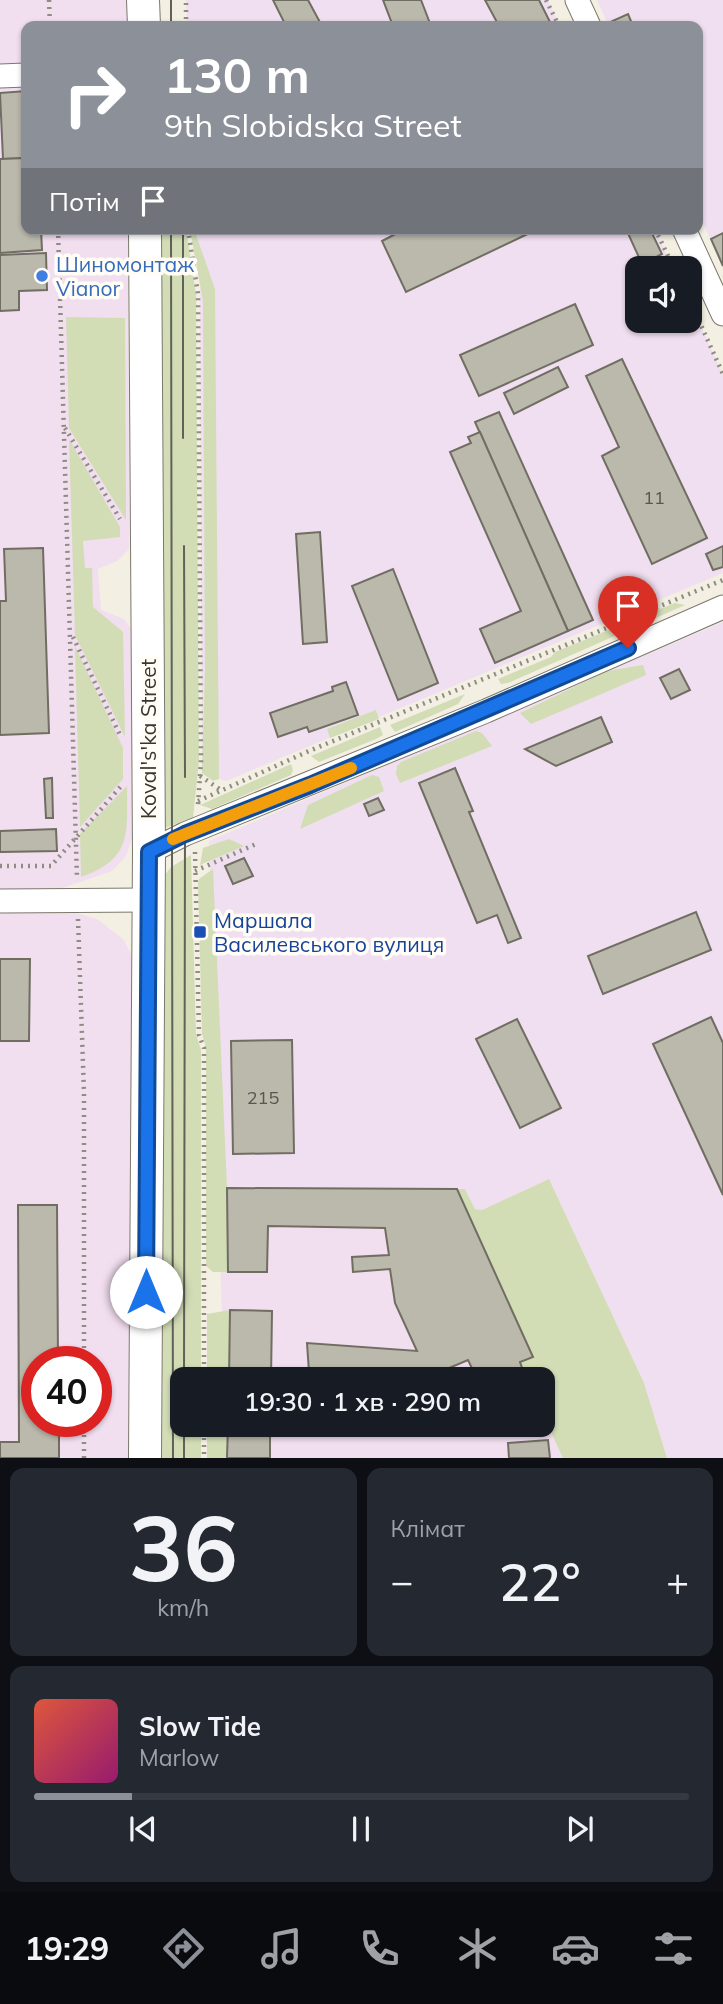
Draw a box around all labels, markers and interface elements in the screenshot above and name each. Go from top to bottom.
text: 130 m [164,44,310,105]
icon: right [49,49,140,140]
text: 9th Slobidska Street [164,105,462,145]
icon: arrive [134,182,172,220]
text: Потім [49,185,120,218]
place label: Шиномонтаж Vianor [56,251,194,301]
map controls [625,256,702,333]
button: sound [625,256,702,333]
marker: Шиномонтаж Vianor [34,268,50,284]
house number: 11 [643,486,665,509]
pin [598,576,658,648]
icon: arrive [609,587,647,625]
street label: Koval's'ka Street [135,659,161,819]
place label: Маршала Василевського вулиця [214,907,444,957]
marker: Маршала Василевського вулиця [192,924,208,940]
house number: 215 [247,1086,279,1109]
position arrow [109,1255,183,1329]
speed limit sign: 40 [21,1346,112,1437]
text: 19:30 · 1 хв · 290 m [244,1385,481,1418]
text: 36 [129,1490,238,1604]
text: Клімат [391,1514,465,1543]
text: 22° [499,1549,581,1614]
text: − [391,1557,413,1605]
text: + [666,1557,689,1605]
text: km/h [157,1593,209,1622]
text: Slow Tide [139,1710,261,1743]
text: Marlow [139,1743,219,1772]
icon: previous [124,1810,162,1848]
icon: pause [342,1810,380,1848]
icon: next [561,1810,599,1848]
icon: directions [159,1924,208,1973]
icon: music [257,1924,306,1973]
icon: phone [355,1924,404,1973]
icon: climate [453,1924,502,1973]
icon: car [551,1924,600,1973]
icon: filters [649,1924,698,1973]
text: 19:29 [25,1928,109,1968]

